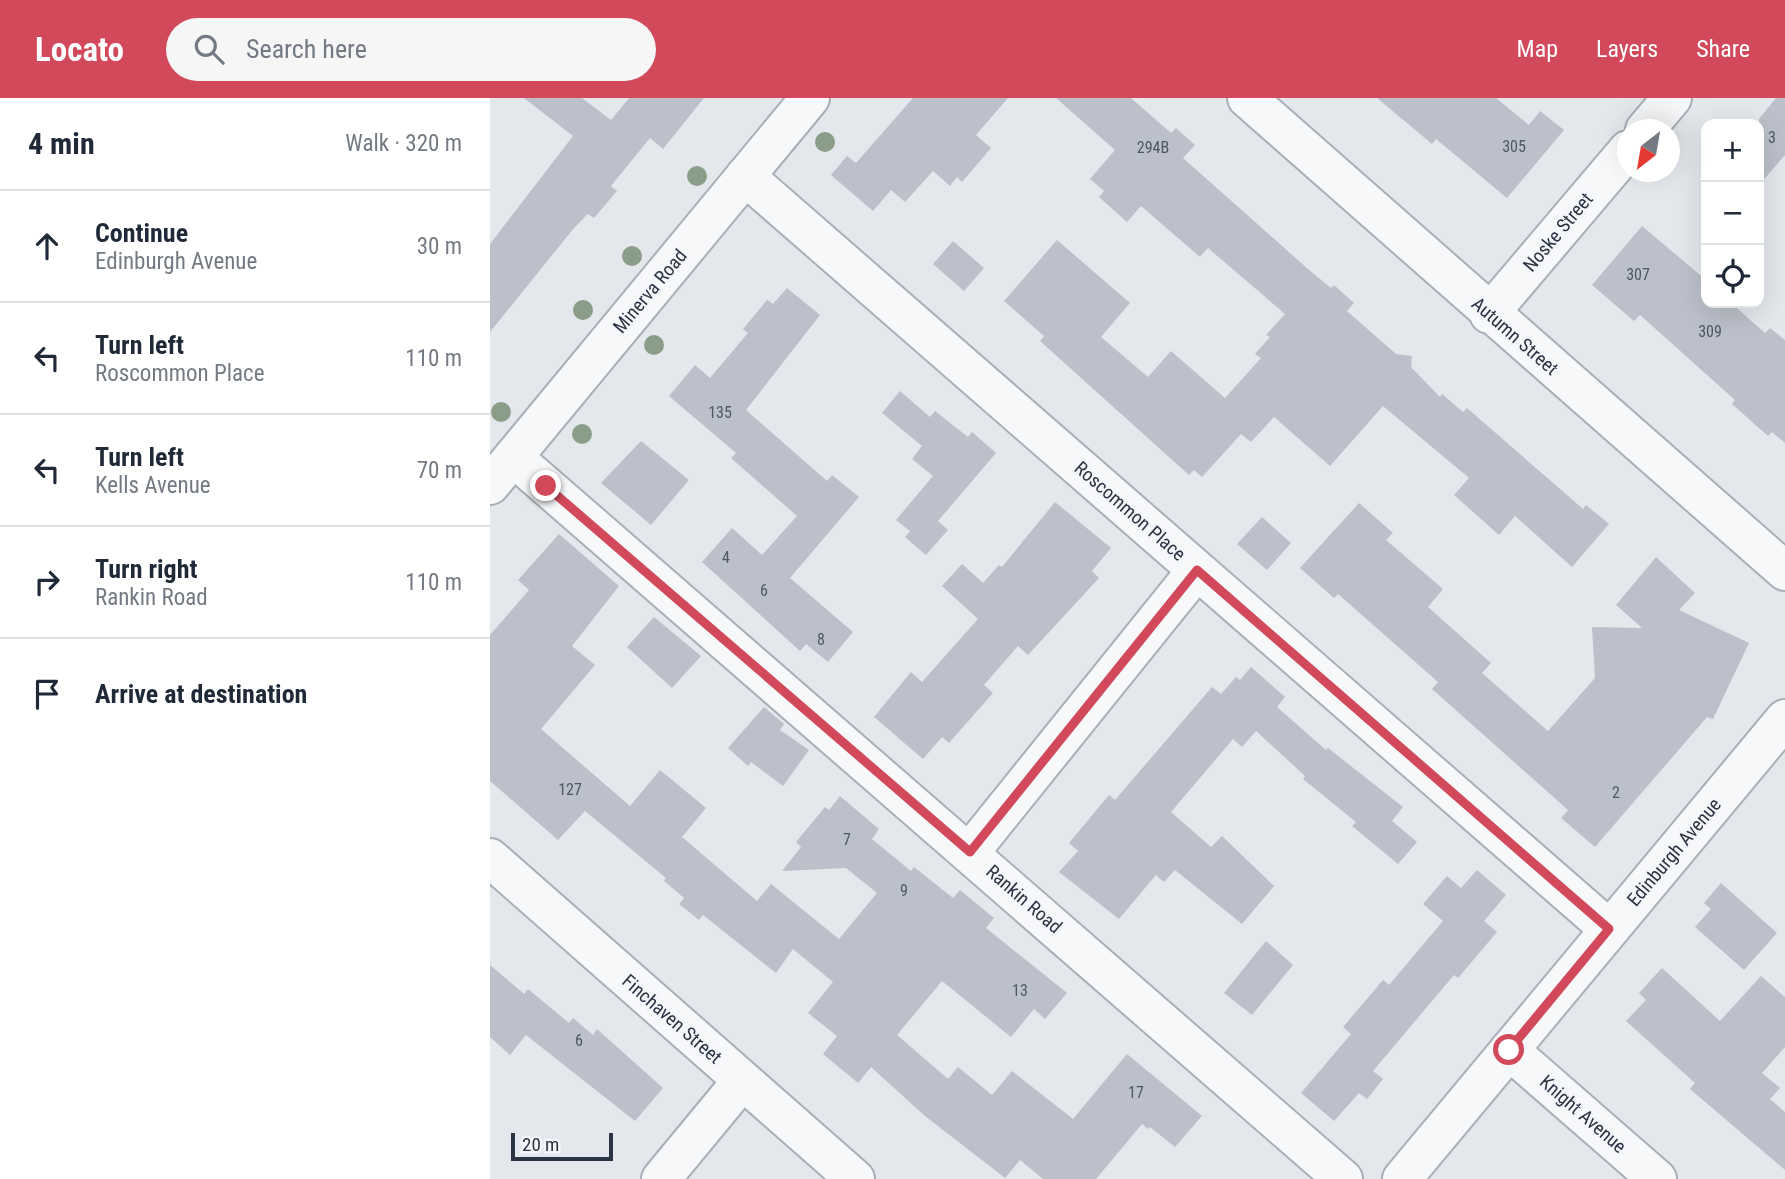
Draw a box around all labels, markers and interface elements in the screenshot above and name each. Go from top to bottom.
search box [166,18,656,81]
text: Locato [35,30,124,69]
icon: search [190,30,228,68]
text: Search here [246,34,367,64]
text: Map [1517,35,1558,63]
text: Layers [1596,35,1658,63]
text: Share [1696,35,1750,63]
north arrow [1617,119,1680,182]
map controls [1701,119,1764,308]
button: + [1701,119,1764,182]
text: 4 min [28,126,95,161]
house number: 3 [1768,128,1776,147]
text: Walk · 320 m [345,130,462,157]
house number: 305 [1502,137,1526,156]
house number: 294B [1137,138,1169,157]
button: − [1701,182,1764,245]
street label: Noske Street [1518,188,1598,276]
text: Continue [95,218,188,248]
icon: ahead [28,227,66,265]
text: 30 m [417,233,462,260]
street label: Minerva Road [608,244,692,338]
button: locate [1701,245,1764,308]
text: Edinburgh Avenue [95,248,257,275]
house number: 307 [1626,265,1650,284]
street label: Autumn Street [1467,292,1563,380]
house number: 309 [1698,322,1722,341]
text: Turn left [95,330,184,360]
icon: left [28,339,66,377]
text: 110 m [405,345,462,372]
text: Roscommon Place [95,360,264,387]
house number: 135 [708,403,732,422]
text: Turn left [95,442,184,472]
icon: left [28,451,66,489]
street label: Roscommon Place [1070,456,1190,566]
text: 70 m [417,457,462,484]
route end [530,470,561,501]
text: Kells Avenue [95,472,211,499]
house number: 4 [722,548,730,567]
text: Turn right [95,554,197,584]
icon: right [28,563,66,601]
text: 110 m [405,569,462,596]
house number: 6 [760,581,768,600]
text: Rankin Road [95,584,208,611]
house number: 8 [817,630,825,649]
icon: arrive [28,675,66,713]
text: Arrive at destination [95,679,307,709]
house number: 127 [558,780,582,799]
house number: 2 [1612,783,1620,802]
street label: Edinburgh Avenue [1622,793,1726,911]
house number: 7 [843,830,851,849]
street label: Rankin Road [981,860,1067,938]
house number: 9 [900,881,908,900]
street label: Finchaven Street [617,969,727,1069]
house number: 13 [1012,981,1028,1000]
house number: 6 [575,1031,583,1050]
route start [1493,1034,1524,1065]
street label: Knight Avenue [1535,1070,1631,1158]
house number: 17 [1128,1083,1144,1102]
scale bar [511,1130,612,1162]
text: 20 m [522,1133,559,1156]

